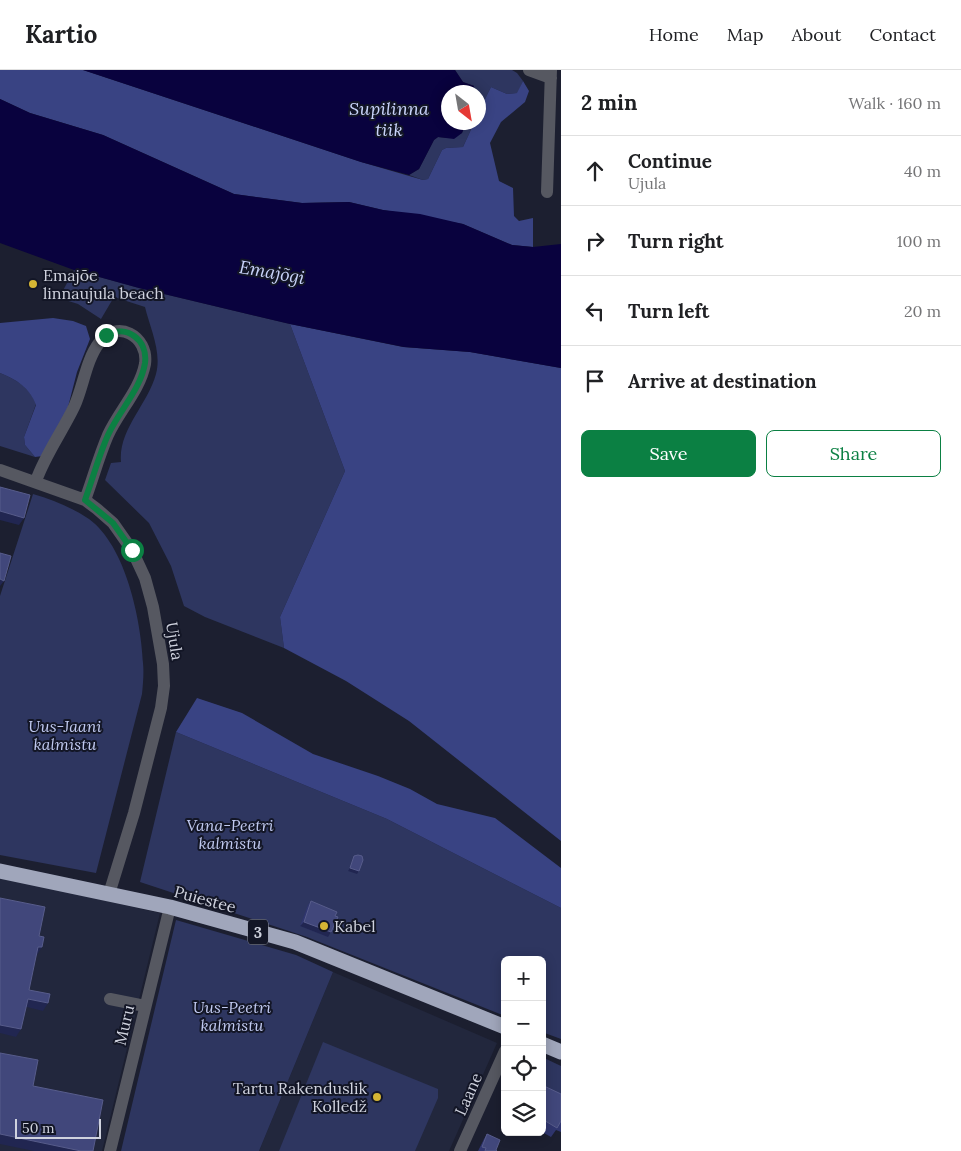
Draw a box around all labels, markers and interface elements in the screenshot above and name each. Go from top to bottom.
text: Kartio [25,19,97,50]
text: Home [649,23,699,46]
text: Map [727,23,763,46]
text: About [791,23,841,46]
text: Contact [869,23,936,46]
north arrow [441,85,486,130]
text: 2 min [581,89,637,116]
text: Walk · 160 m [849,93,941,113]
water label: Supilinna tiik [349,97,429,141]
text: Continue [628,149,712,173]
icon: ahead [581,157,609,185]
text: 40 m [904,161,941,181]
text: Ujula [628,173,666,193]
icon: right [581,227,609,255]
text: Turn right [628,229,724,253]
text: 100 m [897,231,941,251]
water label: Emajõgi [237,255,307,289]
place label: Emajõe linnaujula beach [43,265,164,303]
marker: Emajõe linnaujula beach [27,278,39,290]
icon: left [581,297,609,325]
text: Turn left [628,299,709,323]
text: 20 m [904,301,941,321]
route end [95,324,118,347]
icon: arrive [581,367,609,395]
text: Arrive at destination [628,369,817,393]
button: Save [581,430,756,477]
button: Share [766,430,941,477]
route start [121,539,144,562]
street label: Ujula [162,620,188,662]
park label: Uus-Jaani kalmistu [28,716,102,754]
park label: Vana-Peetri kalmistu [186,815,274,853]
street label: Puiestee [172,881,238,917]
place label: Kabel [334,916,376,936]
road number: 3 [248,920,268,944]
marker: Kabel [318,920,330,932]
map controls [501,956,546,1136]
button: + [501,956,546,1001]
park label: Uus-Peetri kalmistu [193,997,271,1035]
button: − [501,1001,546,1046]
street label: Muru [110,1002,138,1047]
button: locate [501,1046,546,1091]
street label: Laane [450,1069,486,1118]
place label: Tartu Rakenduslik Kolledž [233,1078,367,1116]
marker: Tartu Rakenduslik Kolledž [371,1091,383,1103]
button: layers [501,1091,546,1136]
scale bar [15,1116,101,1139]
text: 50 m [22,1119,55,1137]

